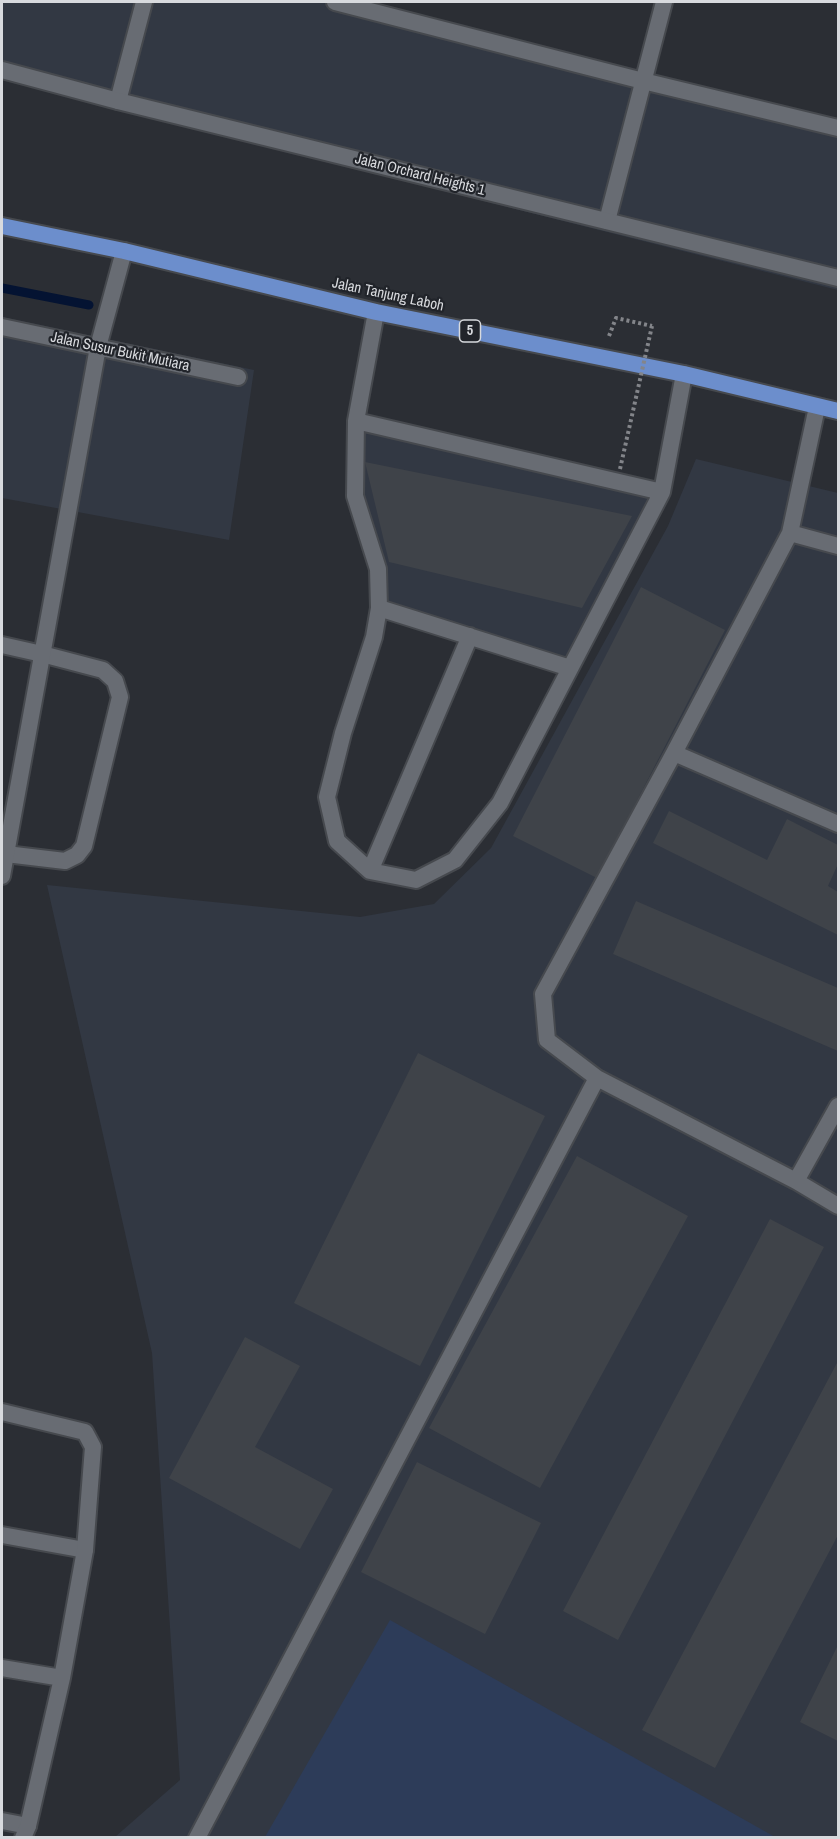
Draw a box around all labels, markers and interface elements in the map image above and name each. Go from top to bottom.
street label: Jalan Orchard Heights 1 [353,150,487,200]
street label: Jalan Tanjung Laboh [330,274,446,316]
road number: 5 [460,320,480,342]
street label: Jalan Susur Bukit Mutiara [49,328,191,376]

